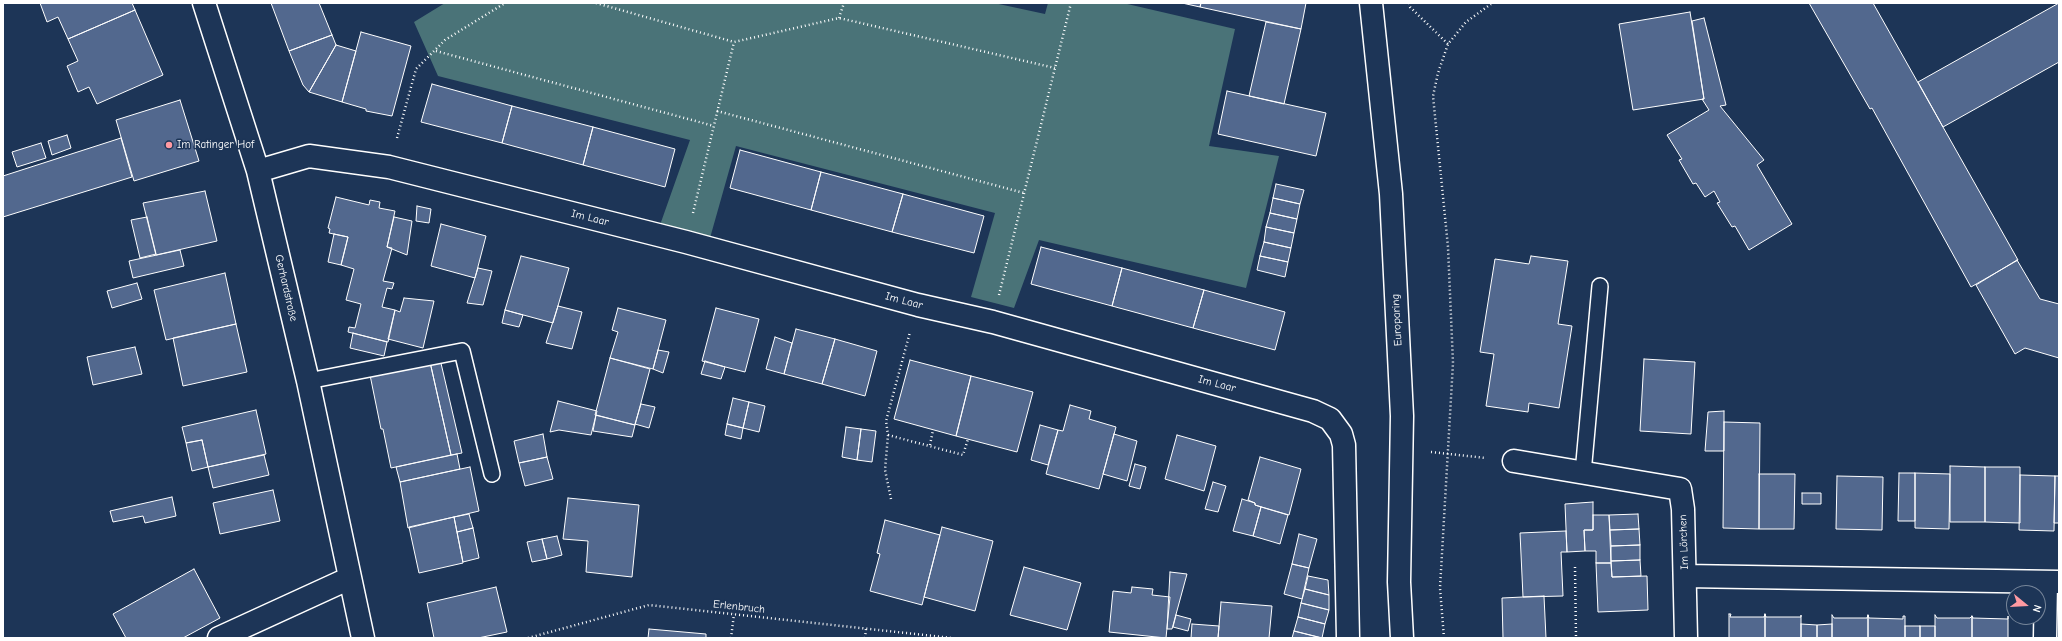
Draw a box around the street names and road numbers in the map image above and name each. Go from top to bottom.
street label: Im Laar [570,207,610,229]
street label: Gerhardstraße [272,253,300,323]
street label: Im Laar [884,290,924,312]
street label: Europaring [1389,293,1405,347]
street label: Im Laar [1197,373,1237,395]
street label: Im Lörchen [1676,514,1692,570]
street label: Erlenbruch [712,598,766,616]

